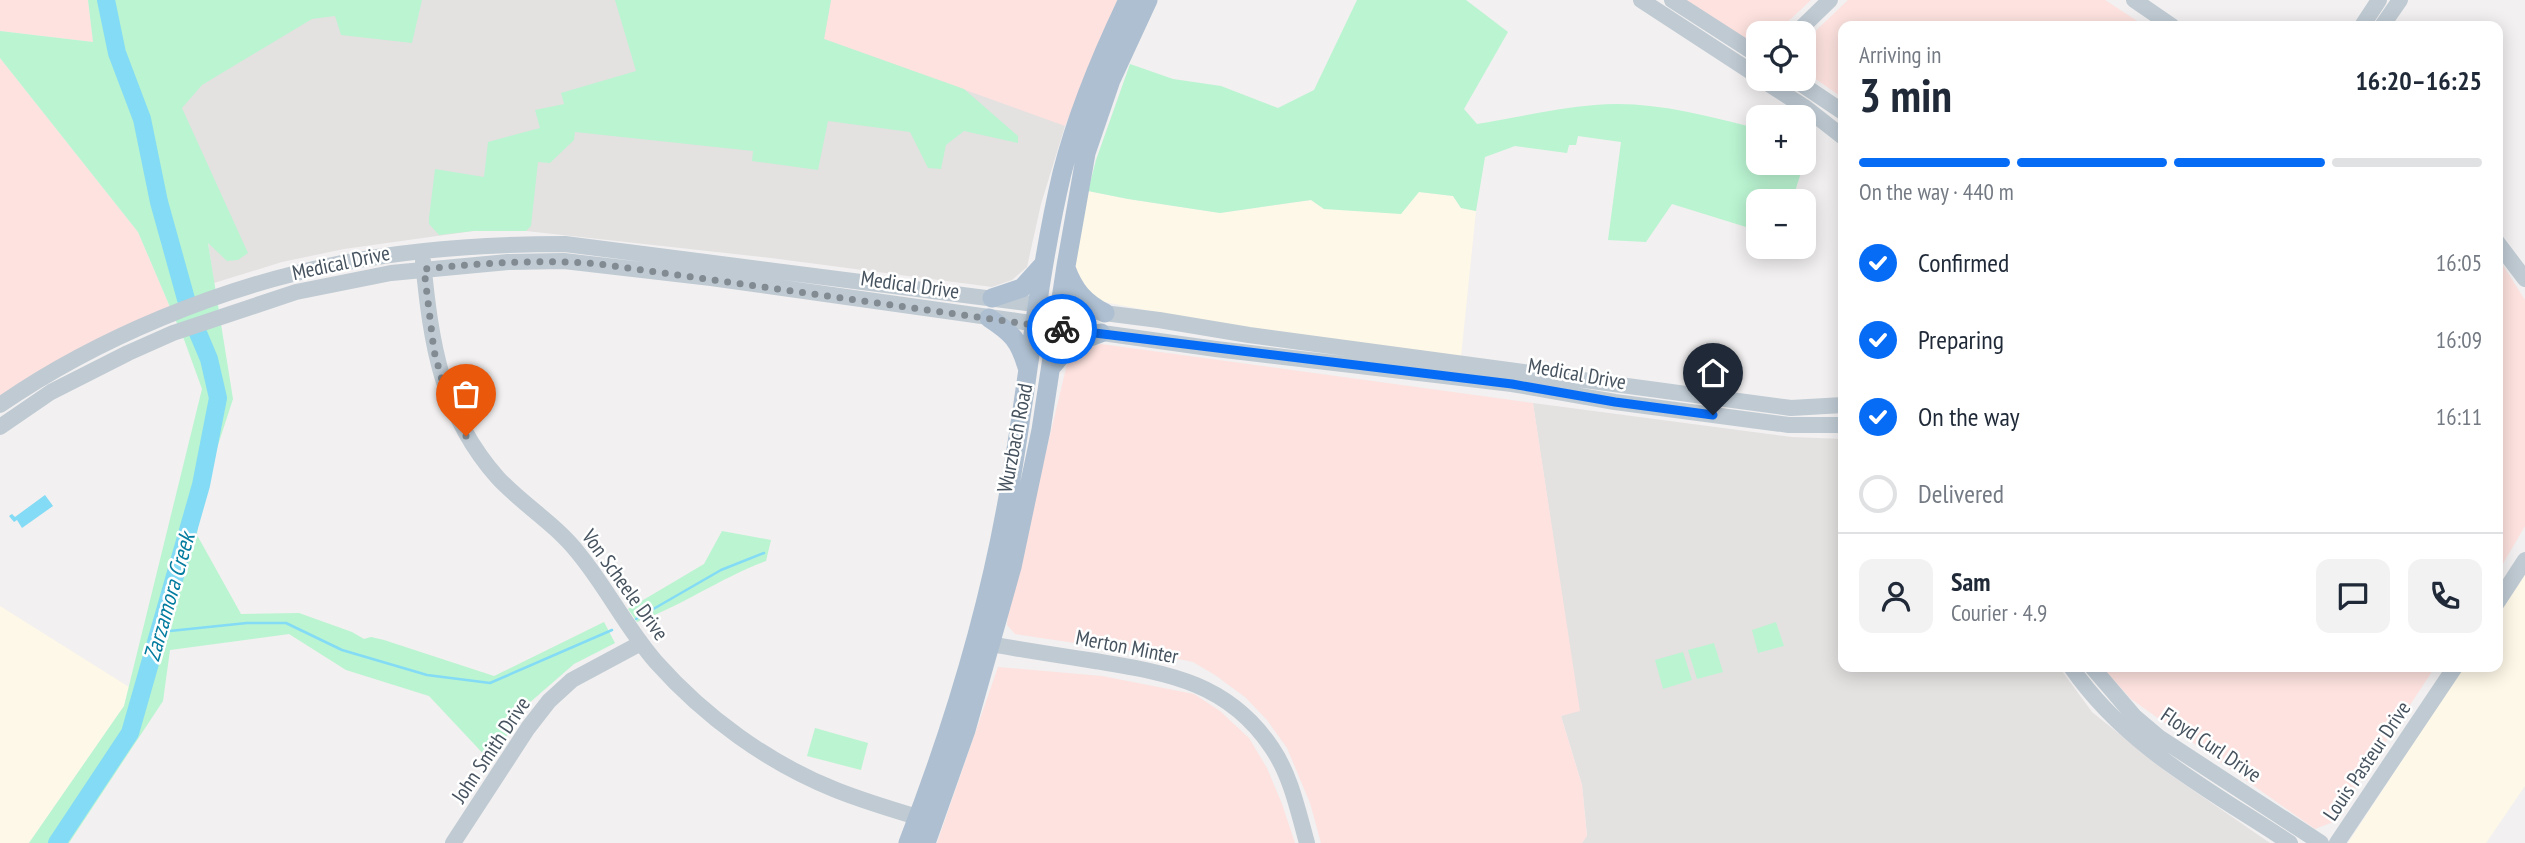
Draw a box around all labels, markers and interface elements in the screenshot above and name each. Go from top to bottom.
map controls [1746,21,1816,259]
button: locate [1746,21,1816,91]
text: Arriving in [1859,40,1941,69]
text: 16:20–16:25 [2355,64,2482,97]
text: 3 min [1859,65,1952,125]
button: + [1746,105,1816,175]
text: On the way · 440 m [1859,177,2014,206]
button: − [1746,189,1816,259]
street label: Medical Drive [290,239,392,286]
icon: check [1859,244,1897,282]
text: Confirmed [1918,246,2009,279]
text: 16:05 [2436,248,2482,277]
street label: Medical Drive [859,264,961,305]
courier [1027,294,1097,364]
icon: bike [1043,310,1081,348]
icon: check [1859,321,1897,359]
text: Preparing [1918,323,2004,356]
text: 16:09 [2436,325,2482,354]
pin [1683,343,1743,415]
street label: Medical Drive [1526,352,1628,395]
icon: home [1694,354,1732,392]
pin [436,364,496,436]
icon: bag [447,375,485,413]
street label: Wurzbach Road [991,381,1038,495]
icon: check [1859,398,1897,436]
text: On the way [1918,400,2020,433]
text: 16:11 [2436,402,2482,431]
text: Delivered [1918,477,2004,510]
street label: Von Scheele Drive [576,523,675,645]
water label: Zarzamora Creek [136,526,202,664]
button: person [1859,559,1933,633]
button: chat [2316,559,2390,633]
button: phone [2408,559,2482,633]
text: Sam [1951,565,1990,598]
text: Courier · 4.9 [1951,598,2047,627]
street label: Merton Minter [1074,623,1181,670]
street label: John Smith Drive [445,692,536,809]
street label: Louis Pasteur Drive [2317,696,2416,826]
street label: Floyd Curl Drive [2156,701,2267,788]

